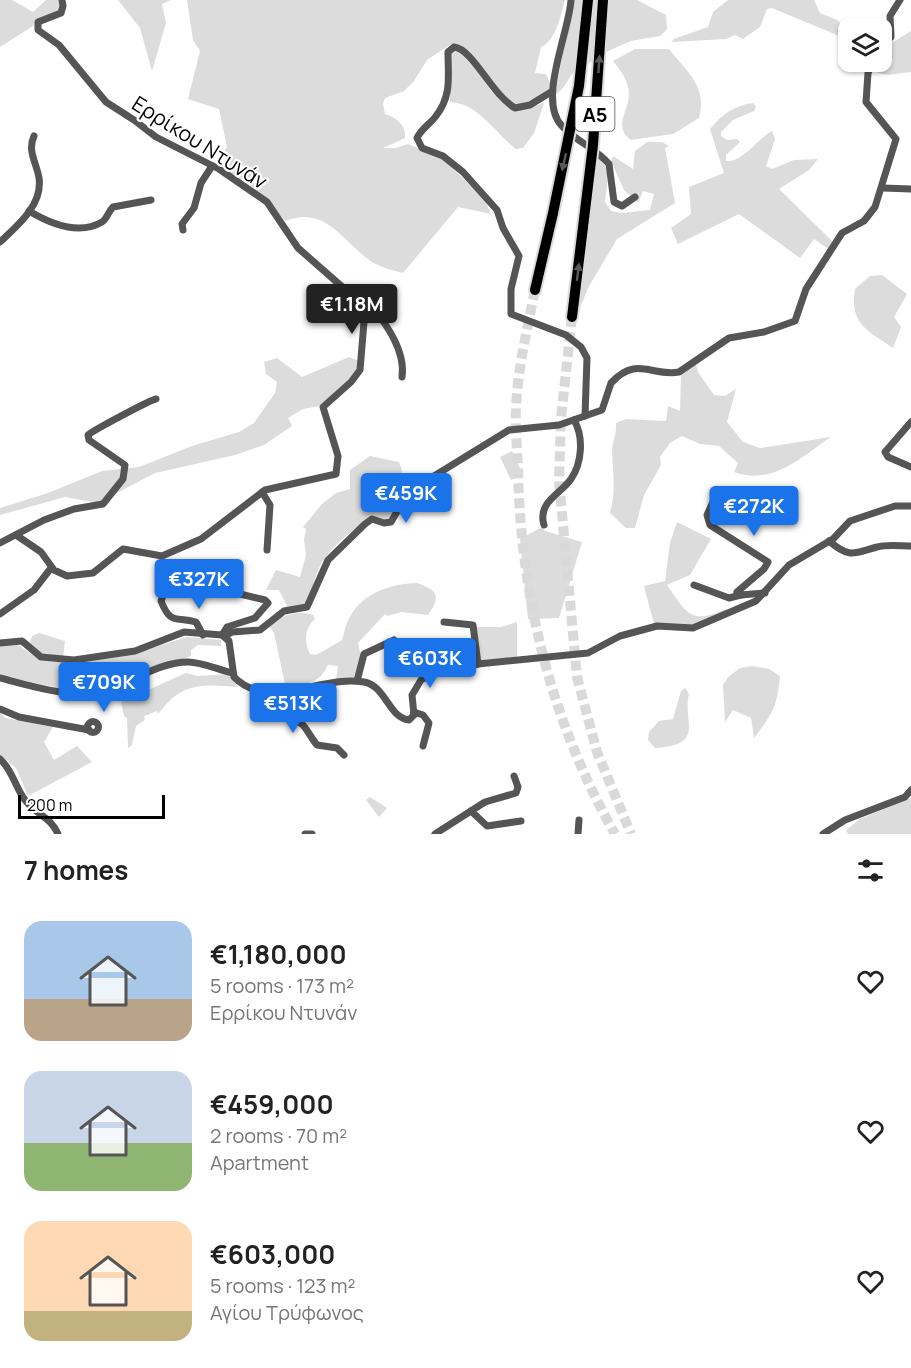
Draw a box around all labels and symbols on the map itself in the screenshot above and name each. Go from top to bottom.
one-way arrow [594,55,604,74]
street label: Ερρίκου Ντυνάν [127,89,273,195]
road number: Α5 [576,97,614,131]
one-way arrow [559,152,569,171]
one-way arrow [573,262,582,281]
pin: €1.18M [303,284,401,335]
pin: €459K [364,473,448,524]
pin: €272K [712,486,796,537]
pin: €327K [157,559,241,610]
pin: €603K [388,638,472,689]
pin: €709K [62,662,146,713]
pin: €513K [251,683,335,734]
scale bar [18,792,165,820]

